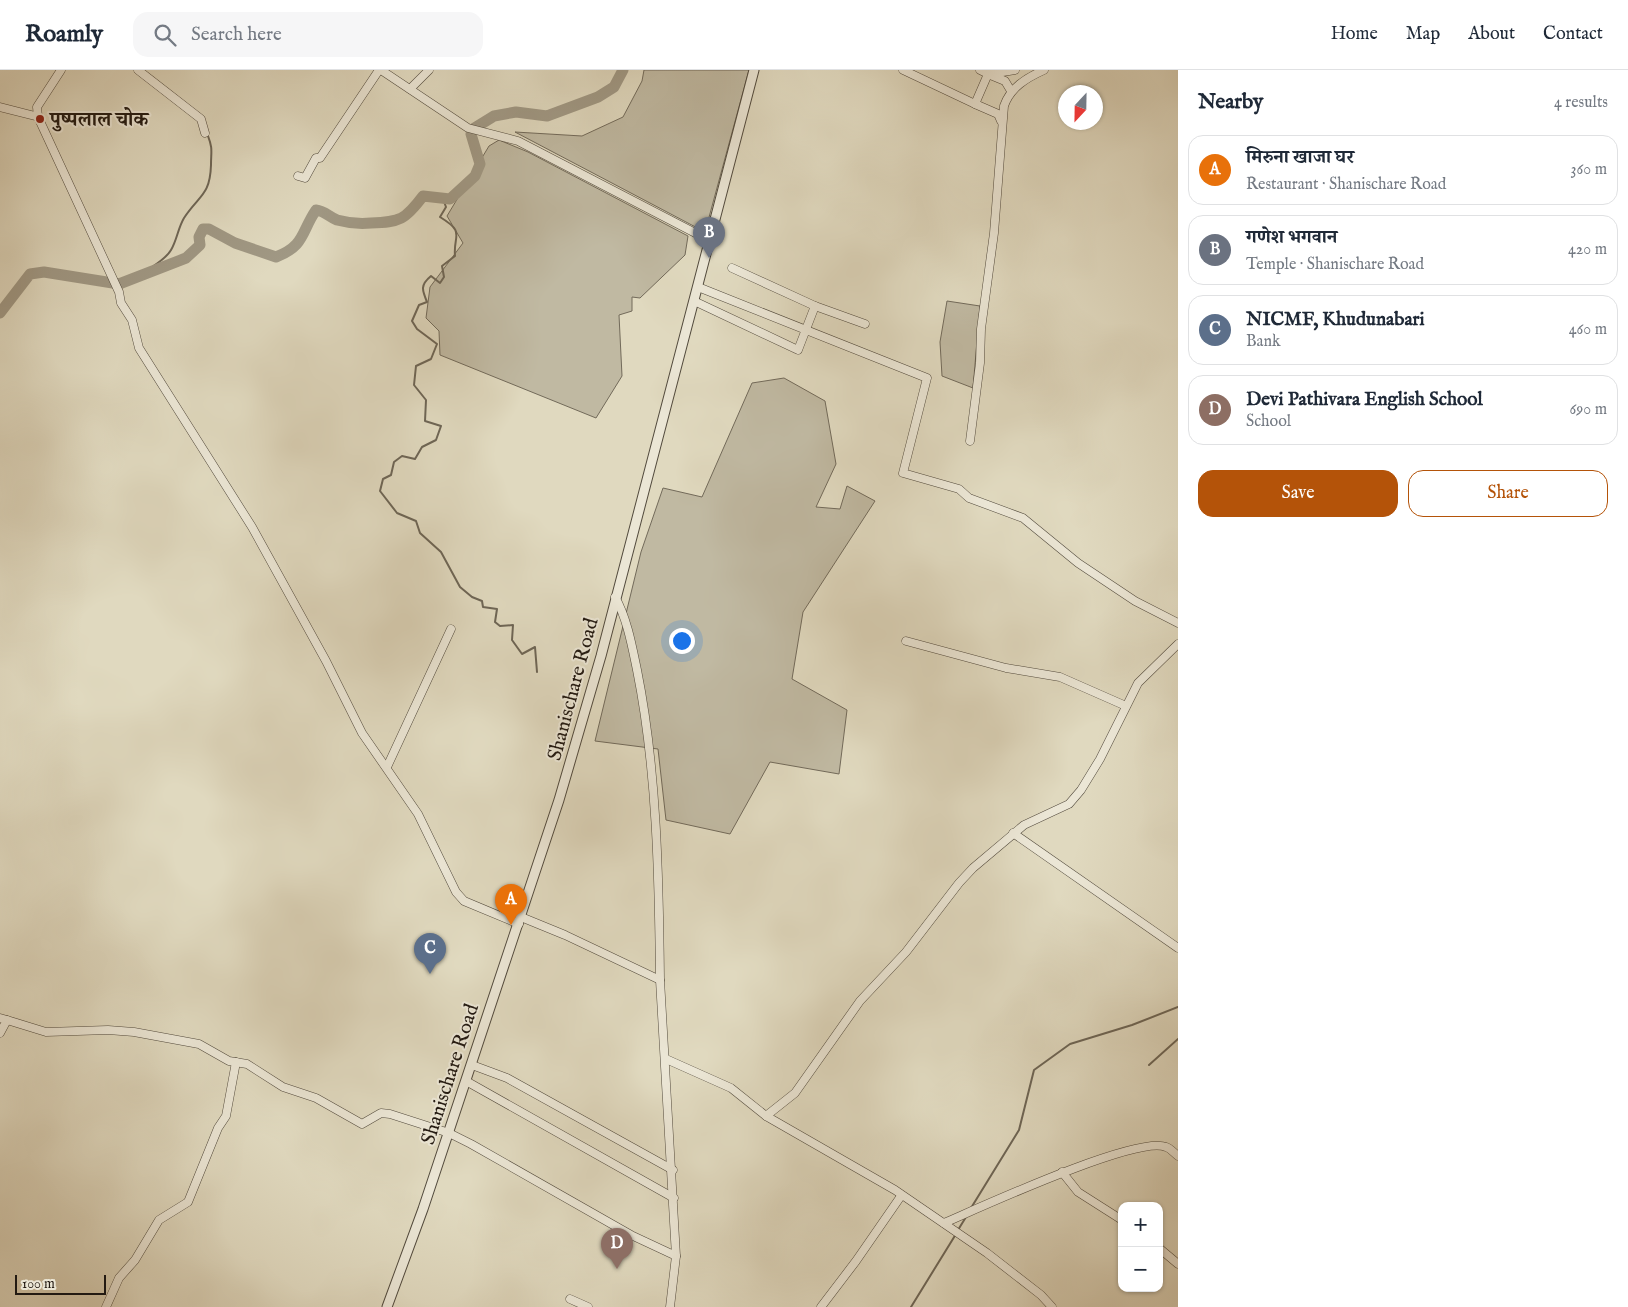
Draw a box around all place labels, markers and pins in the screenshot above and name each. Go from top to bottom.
place label: पुष्पलाल चोक [48,107,149,133]
marker: पुष्पलाल चोक [34,113,46,125]
pin: B [693,217,725,258]
pin: A [495,884,527,925]
pin: C [414,933,446,974]
pin: D [601,1228,633,1269]

